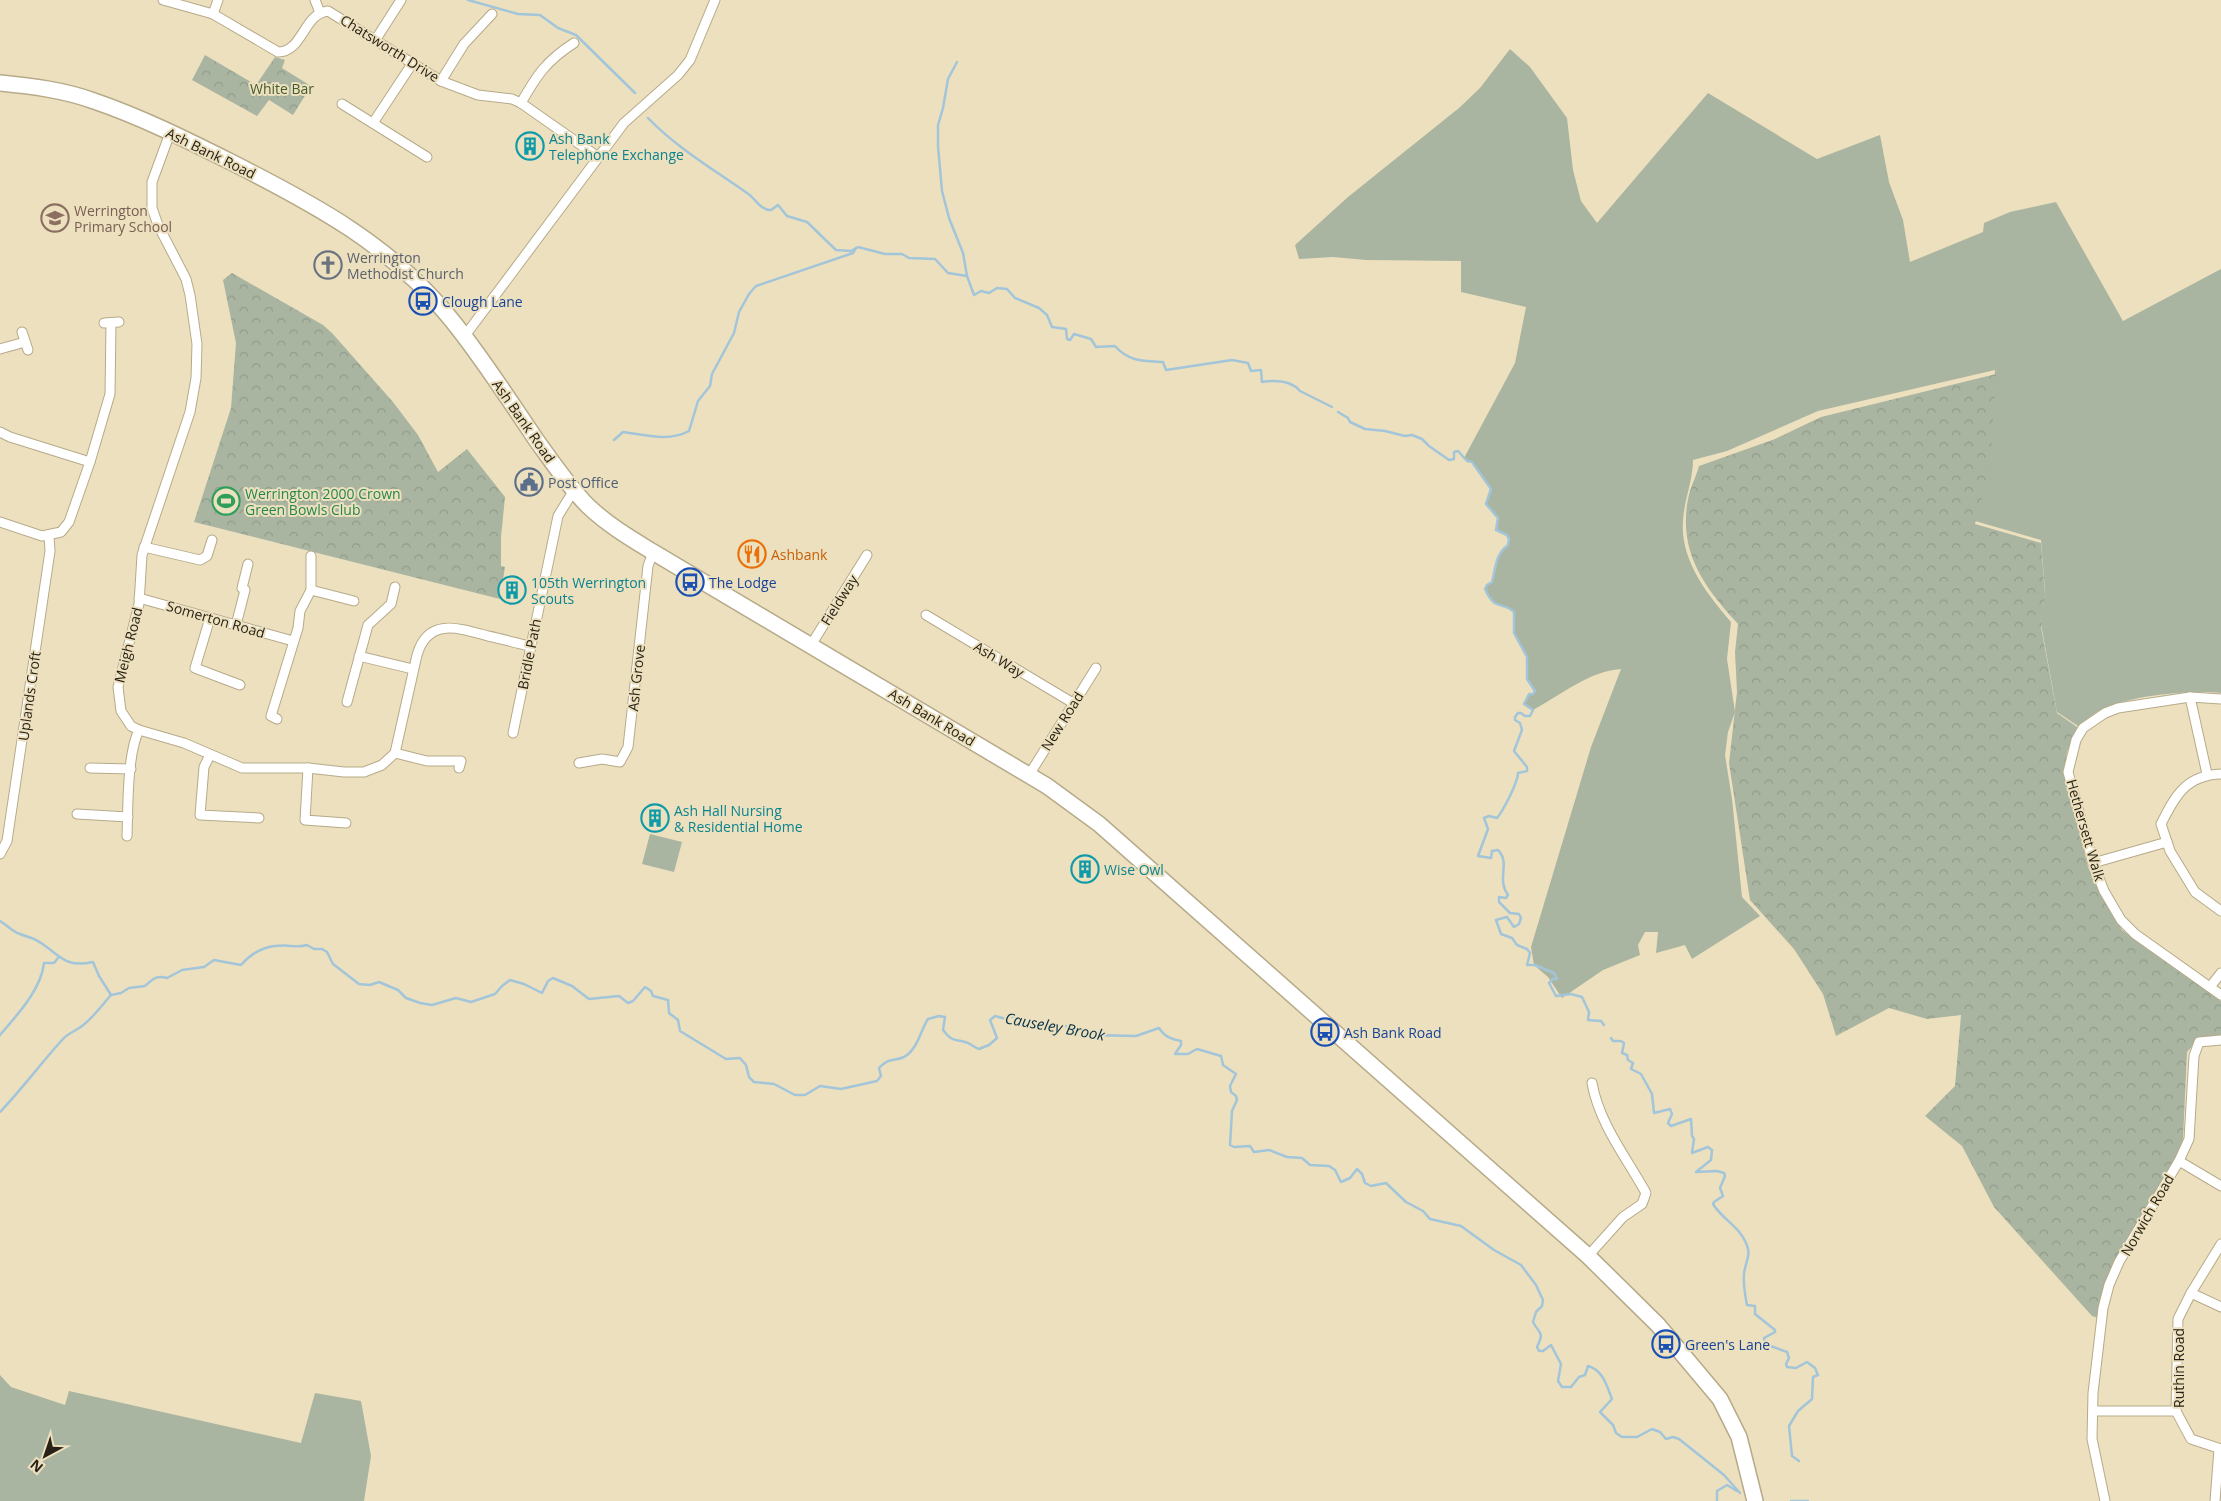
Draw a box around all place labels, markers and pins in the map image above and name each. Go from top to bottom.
place label: Ash Bank Telephone Exchange [549,129,684,164]
building icon: Ash Bank Telephone Exchange [515,131,545,161]
place label: Werrington Primary School [74,201,172,236]
school or university icon: Werrington Primary School [40,203,70,233]
place label: Werrington Methodist Church [347,248,464,283]
church icon: Werrington Methodist Church [313,250,343,280]
bus stop icon: Clough Lane [408,286,438,316]
place label: Clough Lane [442,292,523,311]
public building icon: Post Office [514,467,544,497]
place label: Post Office [548,473,619,492]
place label: Werrington 2000 Crown Green Bowls Club [245,484,401,519]
sports icon: Werrington 2000 Crown Green Bowls Club [211,486,241,516]
restaurant icon: Ashbank [737,539,767,569]
place label: Ashbank [771,545,828,564]
bus stop icon: The Lodge [675,567,705,597]
place label: 105th Werrington Scouts [531,573,646,608]
place label: The Lodge [709,573,777,592]
building icon: 105th Werrington Scouts [497,575,527,605]
place label: Ash Hall Nursing & Residential Home [674,801,803,836]
building icon: Ash Hall Nursing & Residential Home [640,803,670,833]
building icon: Wise Owl [1070,854,1100,884]
place label: Wise Owl [1104,860,1164,879]
bus stop icon: Ash Bank Road [1310,1017,1340,1047]
place label: Ash Bank Road [1344,1023,1442,1042]
bus stop icon: Green's Lane [1651,1329,1681,1359]
place label: Green's Lane [1685,1335,1770,1354]

